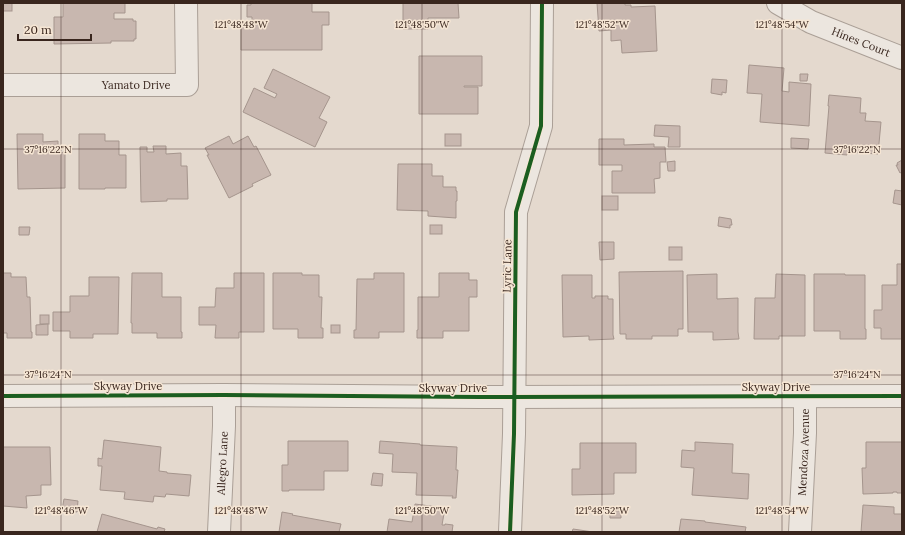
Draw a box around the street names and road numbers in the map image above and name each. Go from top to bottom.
street label: Hines Court [830,24,893,60]
street label: Yamato Drive [101,78,170,92]
street label: Lyric Lane [500,239,514,293]
street label: Skyway Drive [94,379,162,393]
street label: Skyway Drive [742,380,810,394]
street label: Skyway Drive [419,381,487,395]
street label: Mendoza Avenue [795,408,812,496]
street label: Allegro Lane [214,431,231,496]

